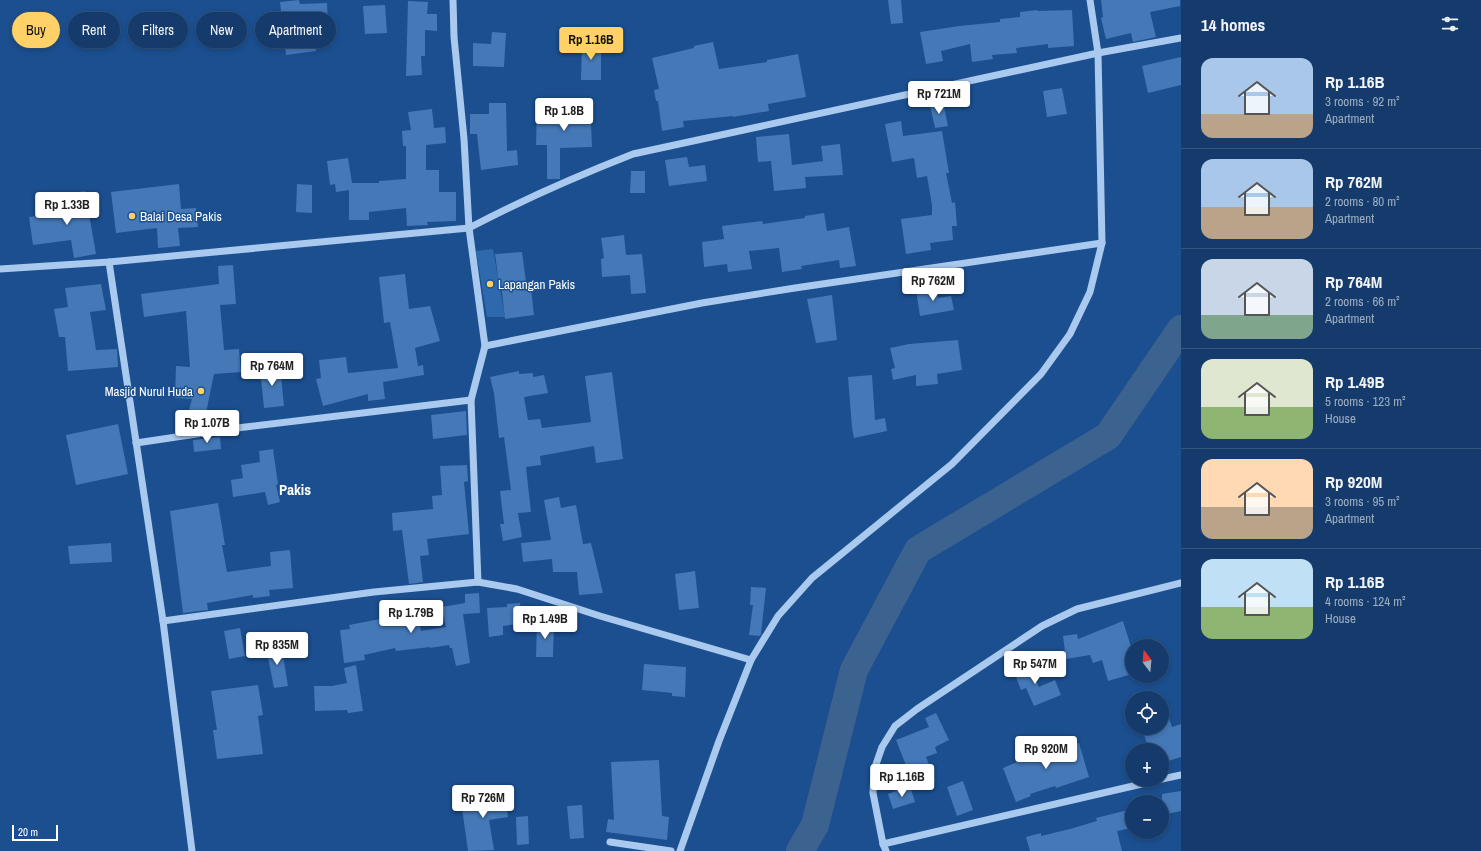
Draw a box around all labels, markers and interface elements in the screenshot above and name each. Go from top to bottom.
chip: Buy [12,12,60,48]
chip: Rent [68,12,120,48]
chip: Filters [128,12,188,48]
chip: New [196,12,247,48]
chip: Apartment [255,12,336,48]
text: 14 homes [1201,13,1265,36]
icon: filters [1439,13,1461,35]
pin: Rp 1.16B [550,27,632,61]
text: Rp 1.16B [568,31,614,48]
text: Rp 1.16B [1325,70,1385,93]
icon: home [1233,74,1281,122]
pin: Rp 721M [902,81,976,115]
text: Rp 721M [917,85,961,102]
text: 3 rooms · 92 m² [1325,93,1400,110]
pin: Rp 1.8B [527,98,601,132]
text: Rp 1.8B [544,102,584,119]
text: Apartment [1325,110,1374,127]
text: Rp 762M [1325,170,1382,193]
icon: home [1233,175,1281,223]
pin: Rp 1.33B [26,192,108,226]
text: 2 rooms · 80 m² [1325,193,1400,210]
text: Rp 1.33B [44,196,90,213]
place label: Balai Desa Pakis [140,208,222,225]
text: Apartment [1325,210,1374,227]
marker: Balai Desa Pakis [127,211,137,221]
pin: Rp 762M [896,268,970,302]
text: Rp 764M [1325,270,1382,293]
text: Rp 762M [911,272,955,289]
icon: home [1233,275,1281,323]
place label: Lapangan Pakis [498,276,575,293]
marker: Lapangan Pakis [485,279,495,289]
text: 2 rooms · 66 m² [1325,293,1400,310]
text: Apartment [1325,310,1374,327]
pin: Rp 764M [235,353,309,387]
text: Rp 764M [250,357,294,374]
text: Rp 1.49B [1325,370,1385,393]
icon: home [1233,375,1281,423]
place label: Masjid Nurul Huda [105,383,193,400]
marker: Masjid Nurul Huda [196,386,206,396]
text: 5 rooms · 123 m² [1325,393,1406,410]
pin: Rp 1.07B [166,410,248,444]
text: House [1325,410,1356,427]
text: Rp 1.07B [184,414,230,431]
text: Rp 920M [1325,470,1382,493]
icon: home [1233,475,1281,523]
district label: Pakis [279,479,311,500]
text: 3 rooms · 95 m² [1325,493,1400,510]
text: Apartment [1325,510,1374,527]
text: Rp 1.16B [1325,570,1385,593]
icon: home [1233,575,1281,623]
text: 4 rooms · 124 m² [1325,593,1406,610]
pin: Rp 1.79B [370,600,452,634]
text: Rp 1.79B [388,604,434,621]
pin: Rp 1.49B [504,606,586,640]
text: Rp 1.49B [522,610,568,627]
text: House [1325,610,1356,627]
pin: Rp 835M [240,632,314,666]
text: Rp 835M [255,636,299,653]
north arrow [1125,639,1169,683]
map controls [1125,639,1169,839]
pin: Rp 547M [998,651,1072,685]
text: Rp 547M [1013,655,1057,672]
button: locate [1125,691,1169,735]
pin: Rp 920M [1009,736,1083,770]
text: Rp 920M [1024,740,1068,757]
button: + [1125,743,1169,787]
pin: Rp 1.16B [861,764,943,798]
text: Rp 1.16B [879,768,925,785]
pin: Rp 726M [446,785,520,819]
text: Rp 726M [461,789,505,806]
button: − [1125,795,1169,839]
scale bar [12,823,58,842]
text: 20 m [18,825,38,839]

